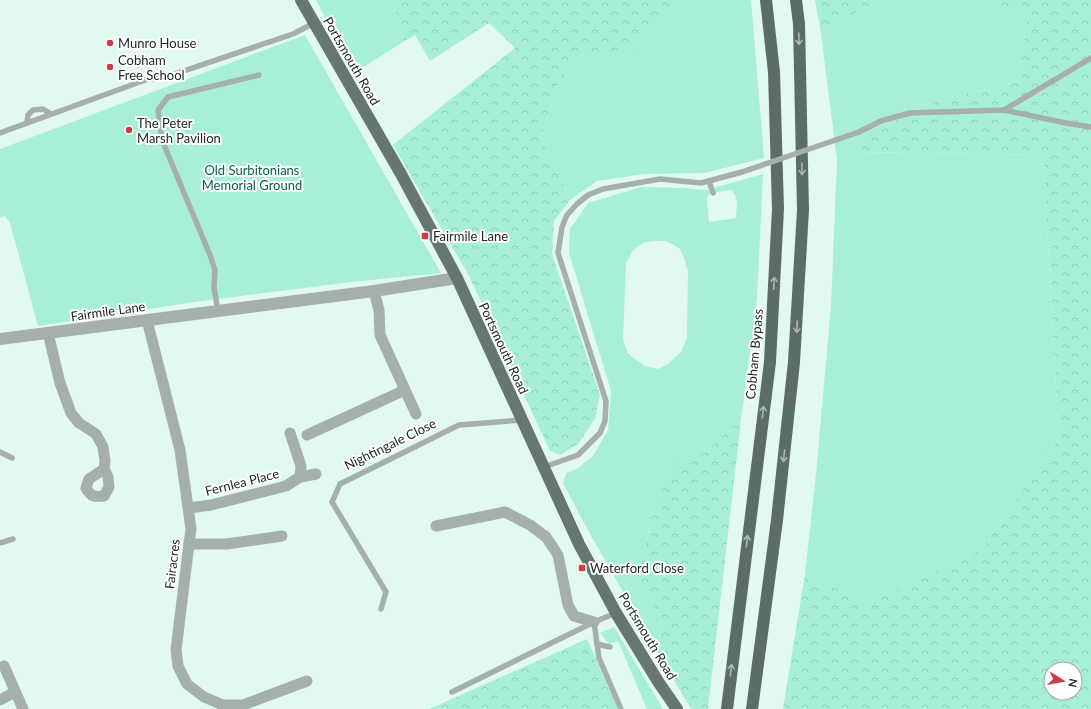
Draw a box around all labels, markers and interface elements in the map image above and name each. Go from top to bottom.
street label: Portsmouth Road [320,14,384,108]
one-way arrow [795,32,803,45]
place label: Munro House [118,35,197,51]
marker: Munro House [105,38,115,48]
place label: Cobham Free School [118,52,185,83]
marker: Cobham Free School [105,62,115,72]
place label: The Peter Marsh Pavilion [137,115,221,146]
marker: The Peter Marsh Pavilion [124,125,134,135]
park label: Old Surbitonians Memorial Ground [202,162,302,193]
one-way arrow [799,162,806,175]
place label: Fairmile Lane [433,228,508,244]
marker: Fairmile Lane [420,231,430,241]
one-way arrow [770,277,778,290]
street label: Fairmile Lane [70,298,146,324]
street label: Portsmouth Road [476,300,532,396]
street label: Cobham Bypass [742,308,766,400]
one-way arrow [793,320,800,333]
one-way arrow [759,406,767,419]
street label: Nightingale Close [341,415,439,473]
one-way arrow [780,449,788,462]
street label: Fernlea Place [203,465,281,499]
one-way arrow [743,535,751,548]
street label: Fairacres [161,538,183,590]
place label: Waterford Close [590,560,684,576]
marker: Waterford Close [577,563,587,573]
street label: Portsmouth Road [616,589,680,683]
north arrow [1043,661,1083,701]
one-way arrow [728,664,735,677]
text: N [1066,678,1080,688]

